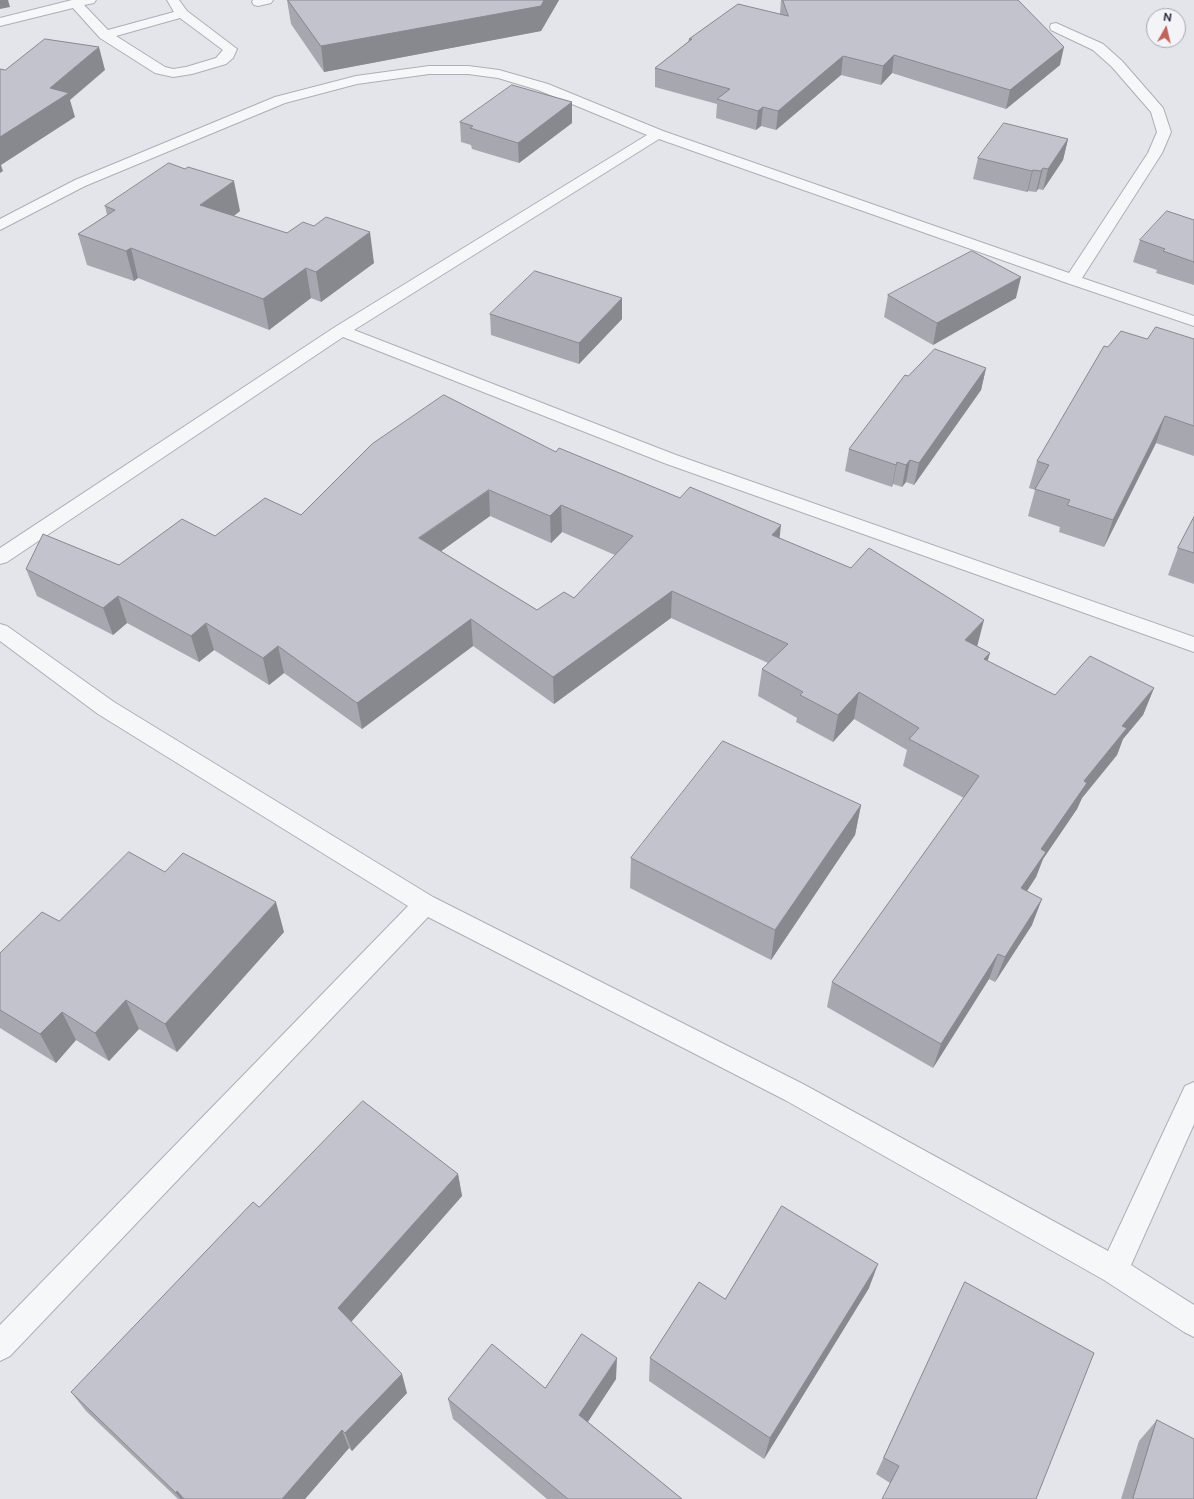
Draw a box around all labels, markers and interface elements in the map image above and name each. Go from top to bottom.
north arrow [1146,8,1186,48]
text: N [1162,11,1173,24]

